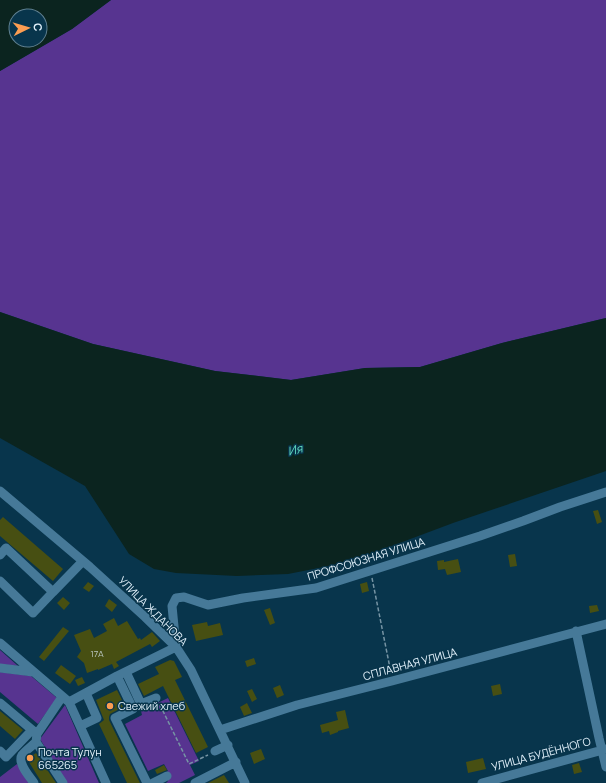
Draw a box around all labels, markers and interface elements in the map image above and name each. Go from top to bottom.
north arrow [8,8,48,48]
text: С [31,22,46,32]
water label: Ия [286,439,305,460]
street label: ПРОФСОЮЗНАЯ УЛИЦА [305,533,427,584]
street label: УЛИЦА ЖДАНОВА [115,573,191,649]
street label: СПЛАВНАЯ УЛИЦА [361,644,459,683]
house number: 17А [90,647,104,660]
place label: Свежий хлеб [118,698,185,713]
marker: Свежий хлеб [105,701,115,711]
street label: УЛИЦА БУДЁННОГО [490,733,592,774]
place label: Почта Тулун 665265 [38,744,102,772]
marker: Почта Тулун 665265 [25,753,35,763]

